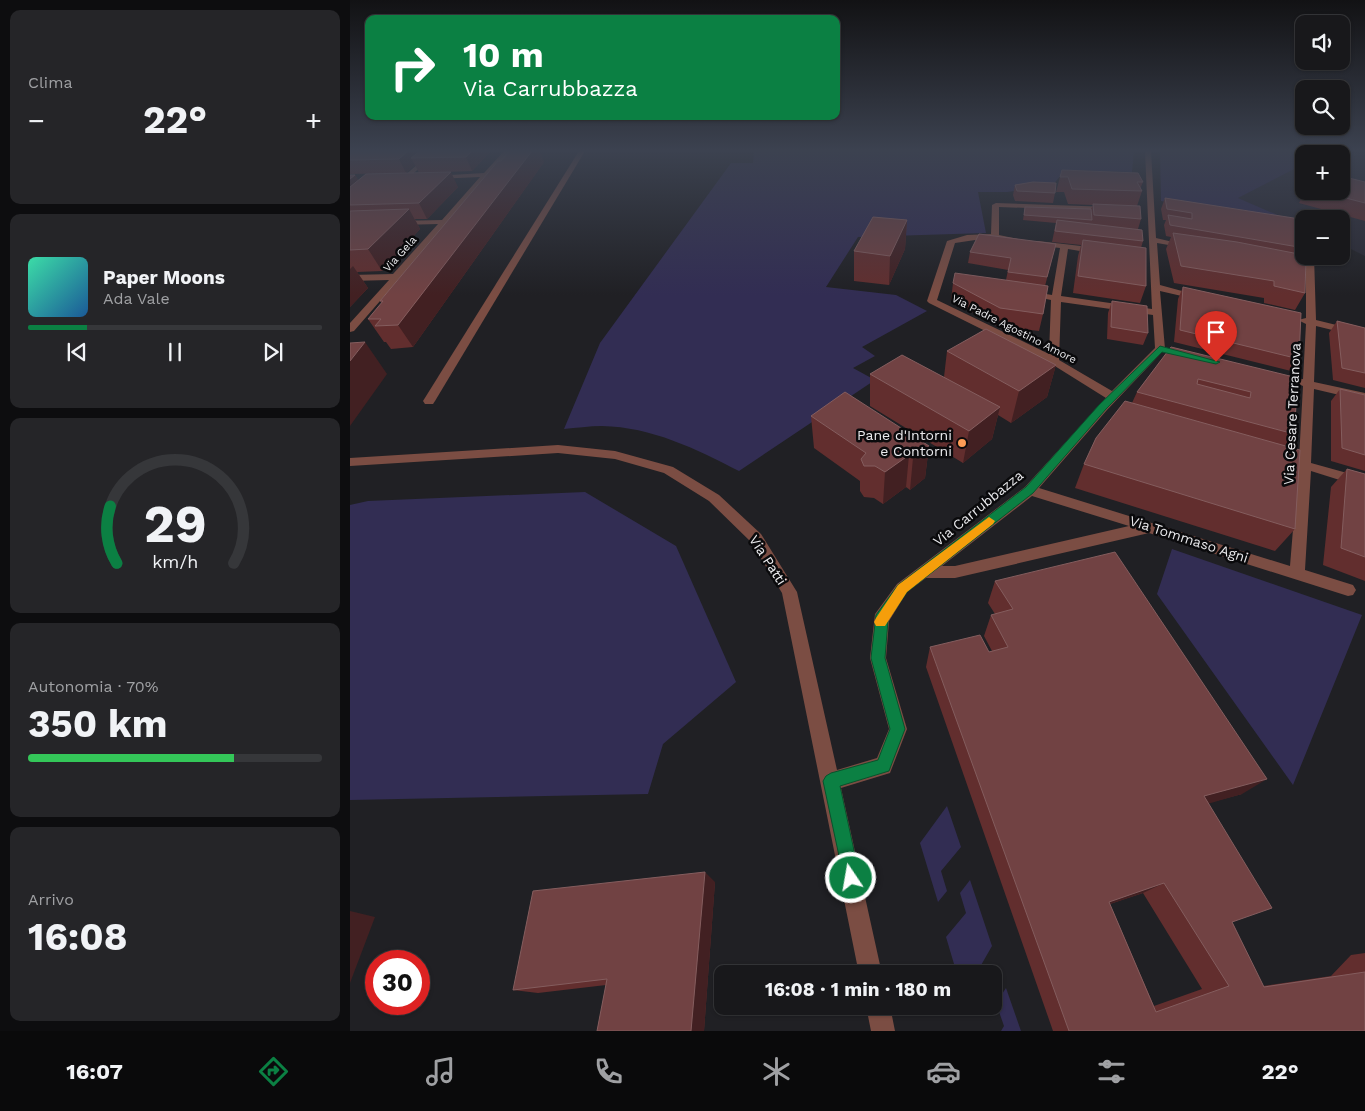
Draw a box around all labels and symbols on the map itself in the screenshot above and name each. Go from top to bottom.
street label: Via Gela [381,233,419,275]
street label: Via Padre Agostino Amore [949,292,1079,366]
pin [1195,311,1237,362]
street label: Via Cesare Terranova [1280,342,1304,486]
place label: Pane d'Intorni e Contorni [857,427,952,459]
marker: Pane d'Intorni e Contorni [956,437,968,449]
street label: Via Carrubbazza [930,467,1026,549]
street label: Via Tommaso Agni [1128,512,1250,566]
street label: Via Patti [746,532,790,588]
position arrow [824,851,876,903]
speed limit sign: 30 [365,950,430,1015]

